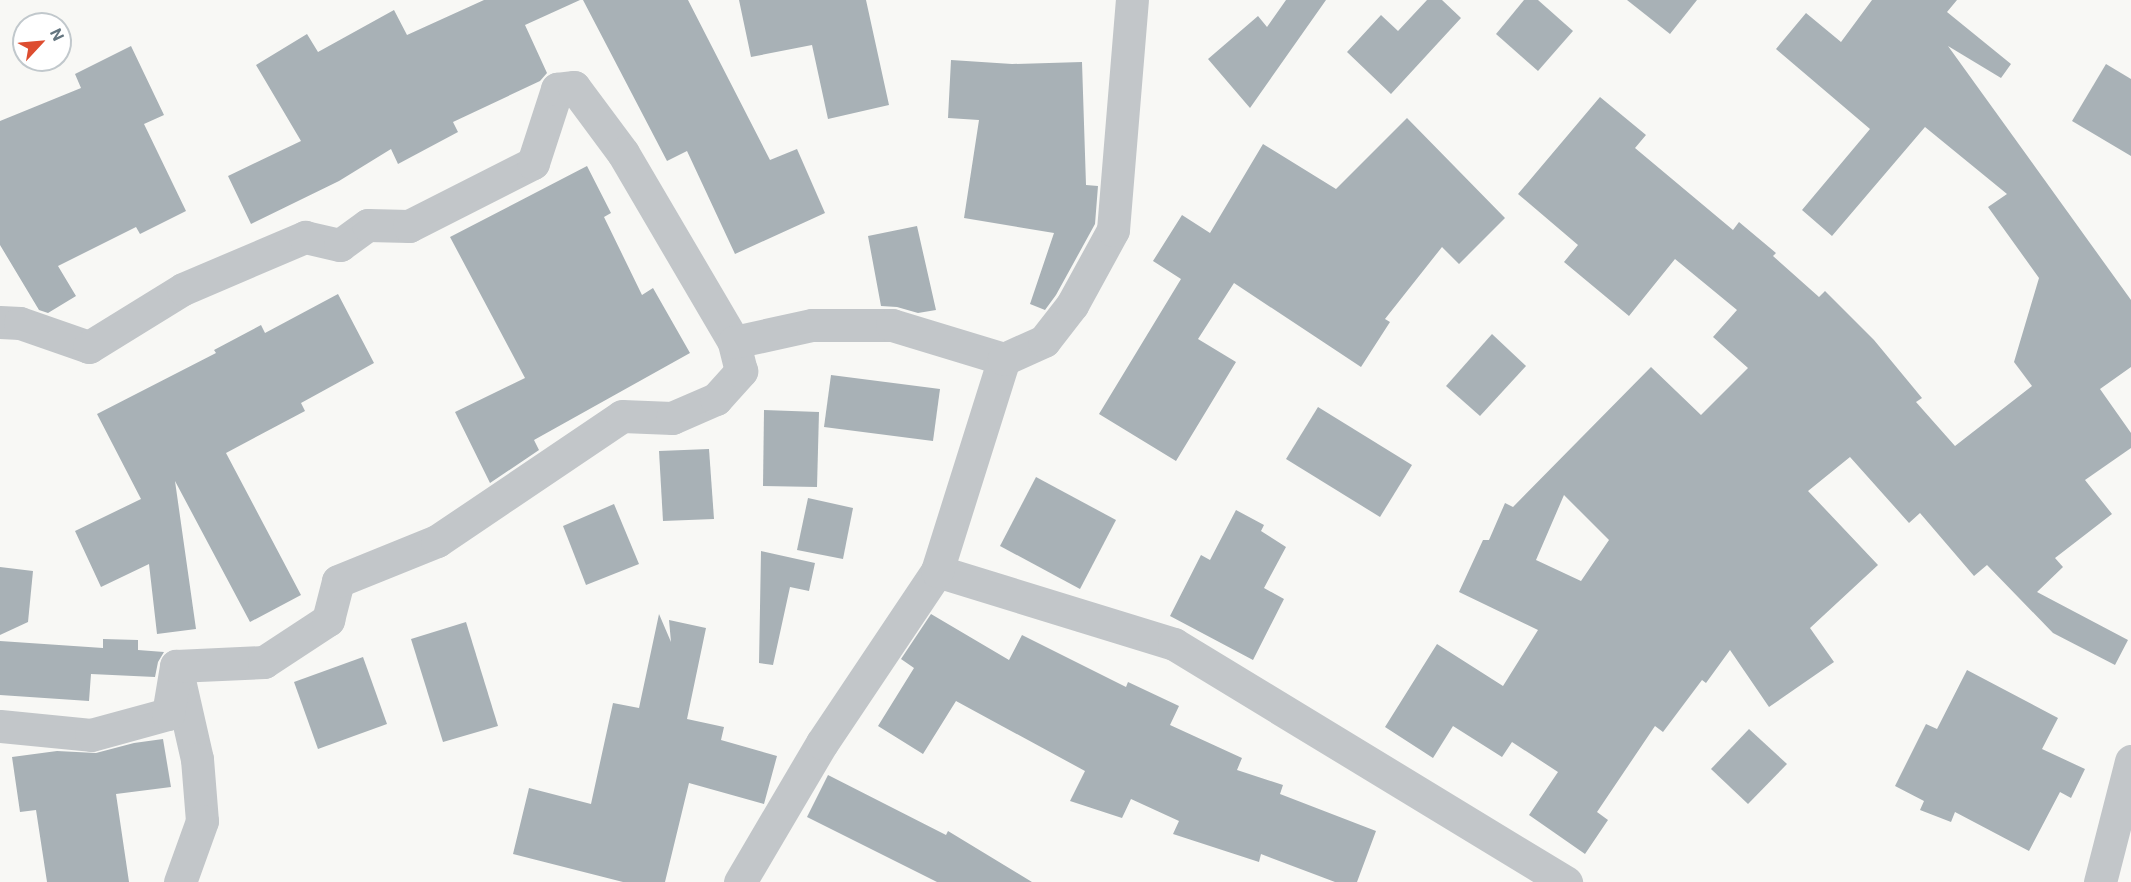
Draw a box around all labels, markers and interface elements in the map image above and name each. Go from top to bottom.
north arrow [12,12,72,72]
text: N [46,26,68,44]

